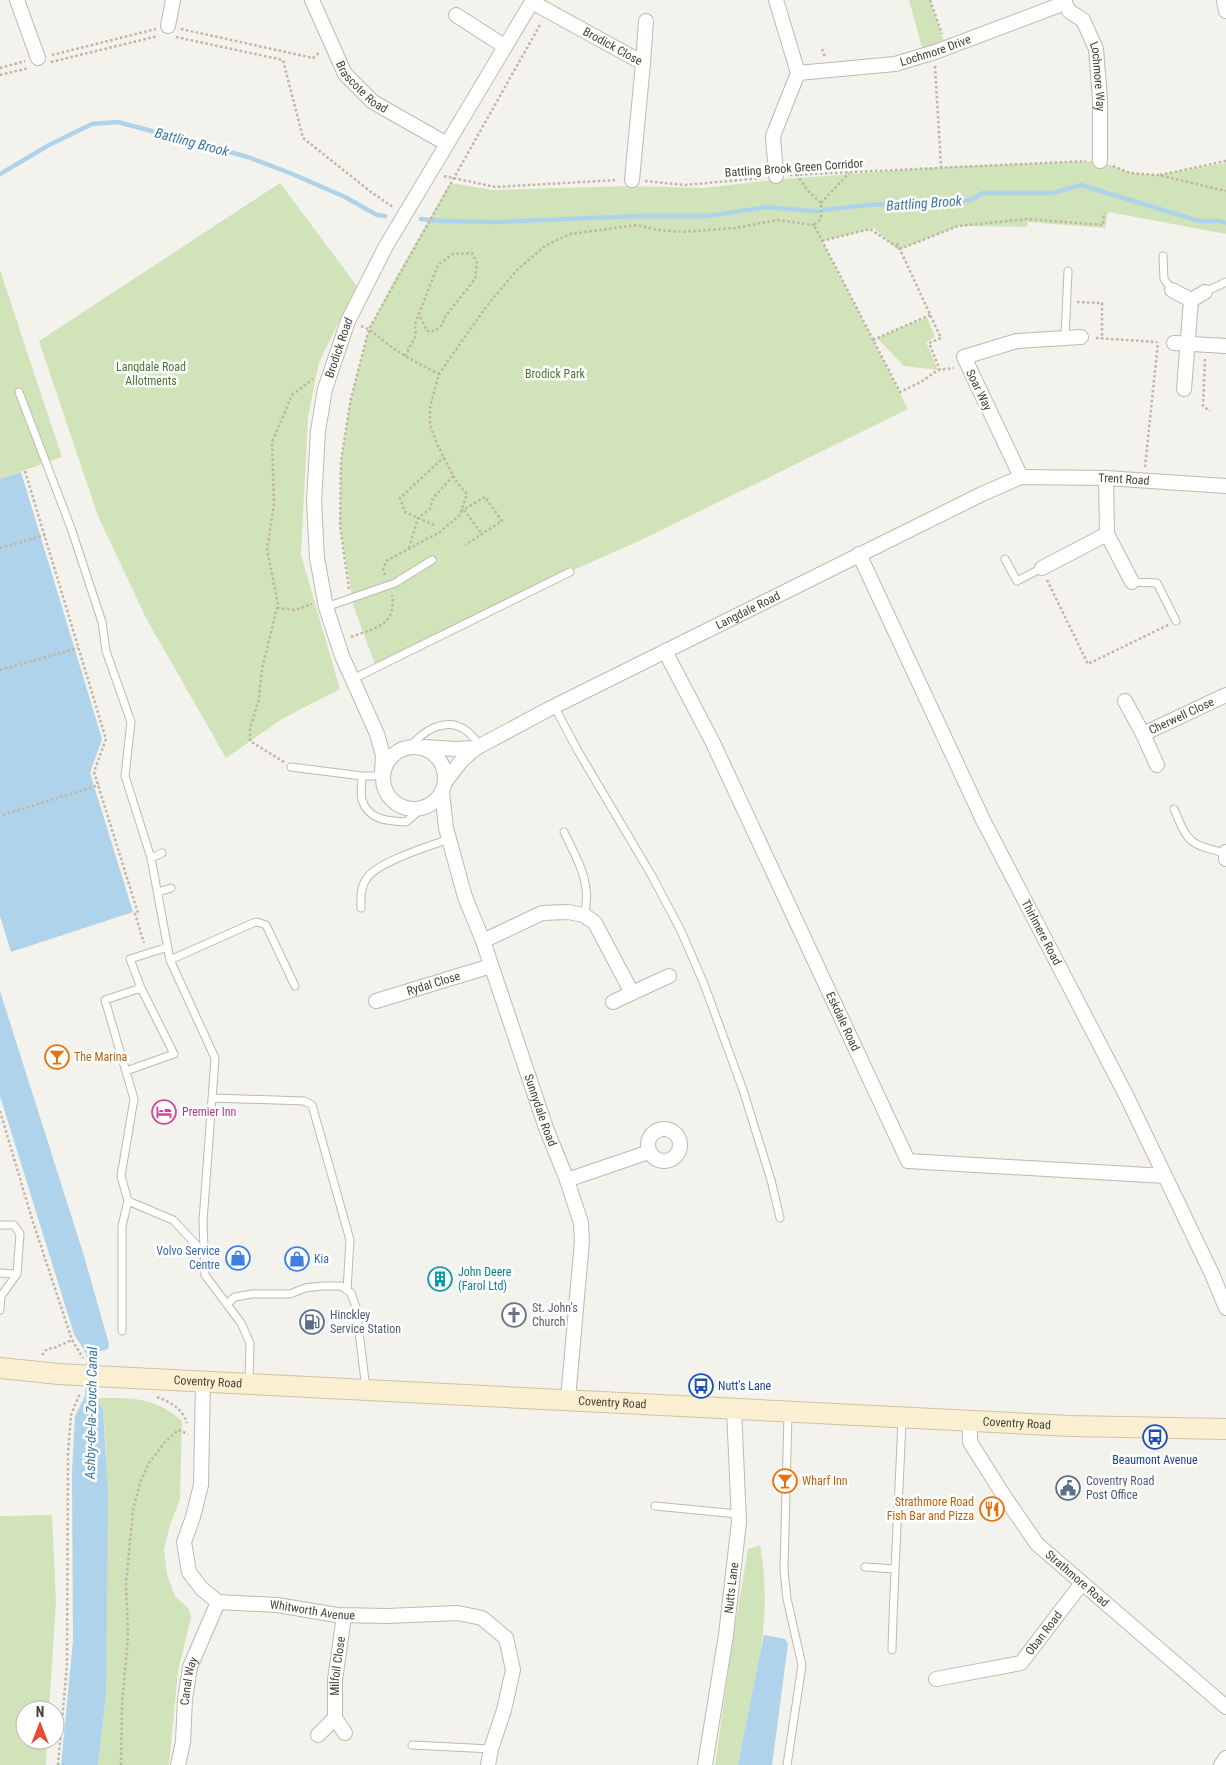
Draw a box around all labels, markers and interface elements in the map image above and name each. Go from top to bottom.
street label: Brodick Close [581,24,645,68]
street label: Lochmore Drive [898,32,973,69]
street label: Lochmore Way [1087,40,1107,111]
street label: Brascote Road [333,59,390,116]
water label: Battling Brook [153,124,232,160]
street label: Battling Brook Green Corridor [724,156,864,180]
water label: Battling Brook [886,192,963,214]
street label: Brodick Road [322,315,356,380]
park label: Langdale Road Allotments [116,360,186,388]
park label: Brodick Park [525,367,586,381]
street label: Soar Way [963,367,995,413]
street label: Trent Road [1098,471,1150,488]
street label: Langdale Road [713,588,782,632]
street label: Cherwell Close [1147,694,1217,737]
street label: Thirlmere Road [1019,897,1064,967]
street label: Rydal Close [405,969,462,998]
street label: Eskdale Road [823,990,863,1053]
bar icon: The Marina [44,1044,70,1070]
place label: The Marina [74,1050,127,1064]
street label: Sunnydale Road [521,1072,560,1148]
hotel icon: Premier Inn [151,1099,177,1125]
place label: Premier Inn [182,1105,236,1119]
place label: Volvo Service Centre [156,1244,220,1272]
shop icon: Volvo Service Centre [225,1245,251,1271]
shop icon: Kia [284,1246,310,1272]
place label: Kia [314,1252,329,1266]
place label: John Deere (Farol Ltd) [458,1265,512,1293]
building icon: John Deere (Farol Ltd) [427,1266,453,1292]
place label: St. John's Church [532,1301,578,1329]
church icon: St. John's Church [501,1302,527,1328]
place label: Hinckley Service Station [330,1308,401,1336]
fuel station icon: Hinckley Service Station [299,1309,325,1335]
water label: Ashby-de-la-Zouch Canal [82,1346,100,1480]
street label: Coventry Road [173,1373,242,1391]
bus stop icon: Nutt's Lane [688,1373,714,1399]
place label: Nutt's Lane [718,1379,771,1393]
street label: Coventry Road [578,1394,647,1411]
street label: Coventry Road [982,1415,1051,1432]
bus stop icon: Beaumont Avenue [1142,1424,1168,1450]
place label: Beaumont Avenue [1112,1453,1198,1467]
bar icon: Wharf Inn [772,1468,798,1494]
place label: Wharf Inn [802,1474,848,1488]
place label: Coventry Road Post Office [1086,1474,1154,1502]
public building icon: Coventry Road Post Office [1055,1475,1081,1501]
place label: Strathmore Road Fish Bar and Pizza [887,1495,974,1523]
restaurant icon: Strathmore Road Fish Bar and Pizza [979,1496,1005,1522]
street label: Strathmore Road [1042,1547,1112,1610]
street label: Nutts Lane [722,1561,741,1614]
street label: Whitworth Avenue [270,1598,355,1622]
street label: Oban Road [1023,1608,1065,1658]
street label: Milfoil Close [328,1635,348,1696]
street label: Canal Way [178,1654,201,1706]
north arrow [15,1700,65,1750]
text: N [36,1704,44,1720]

